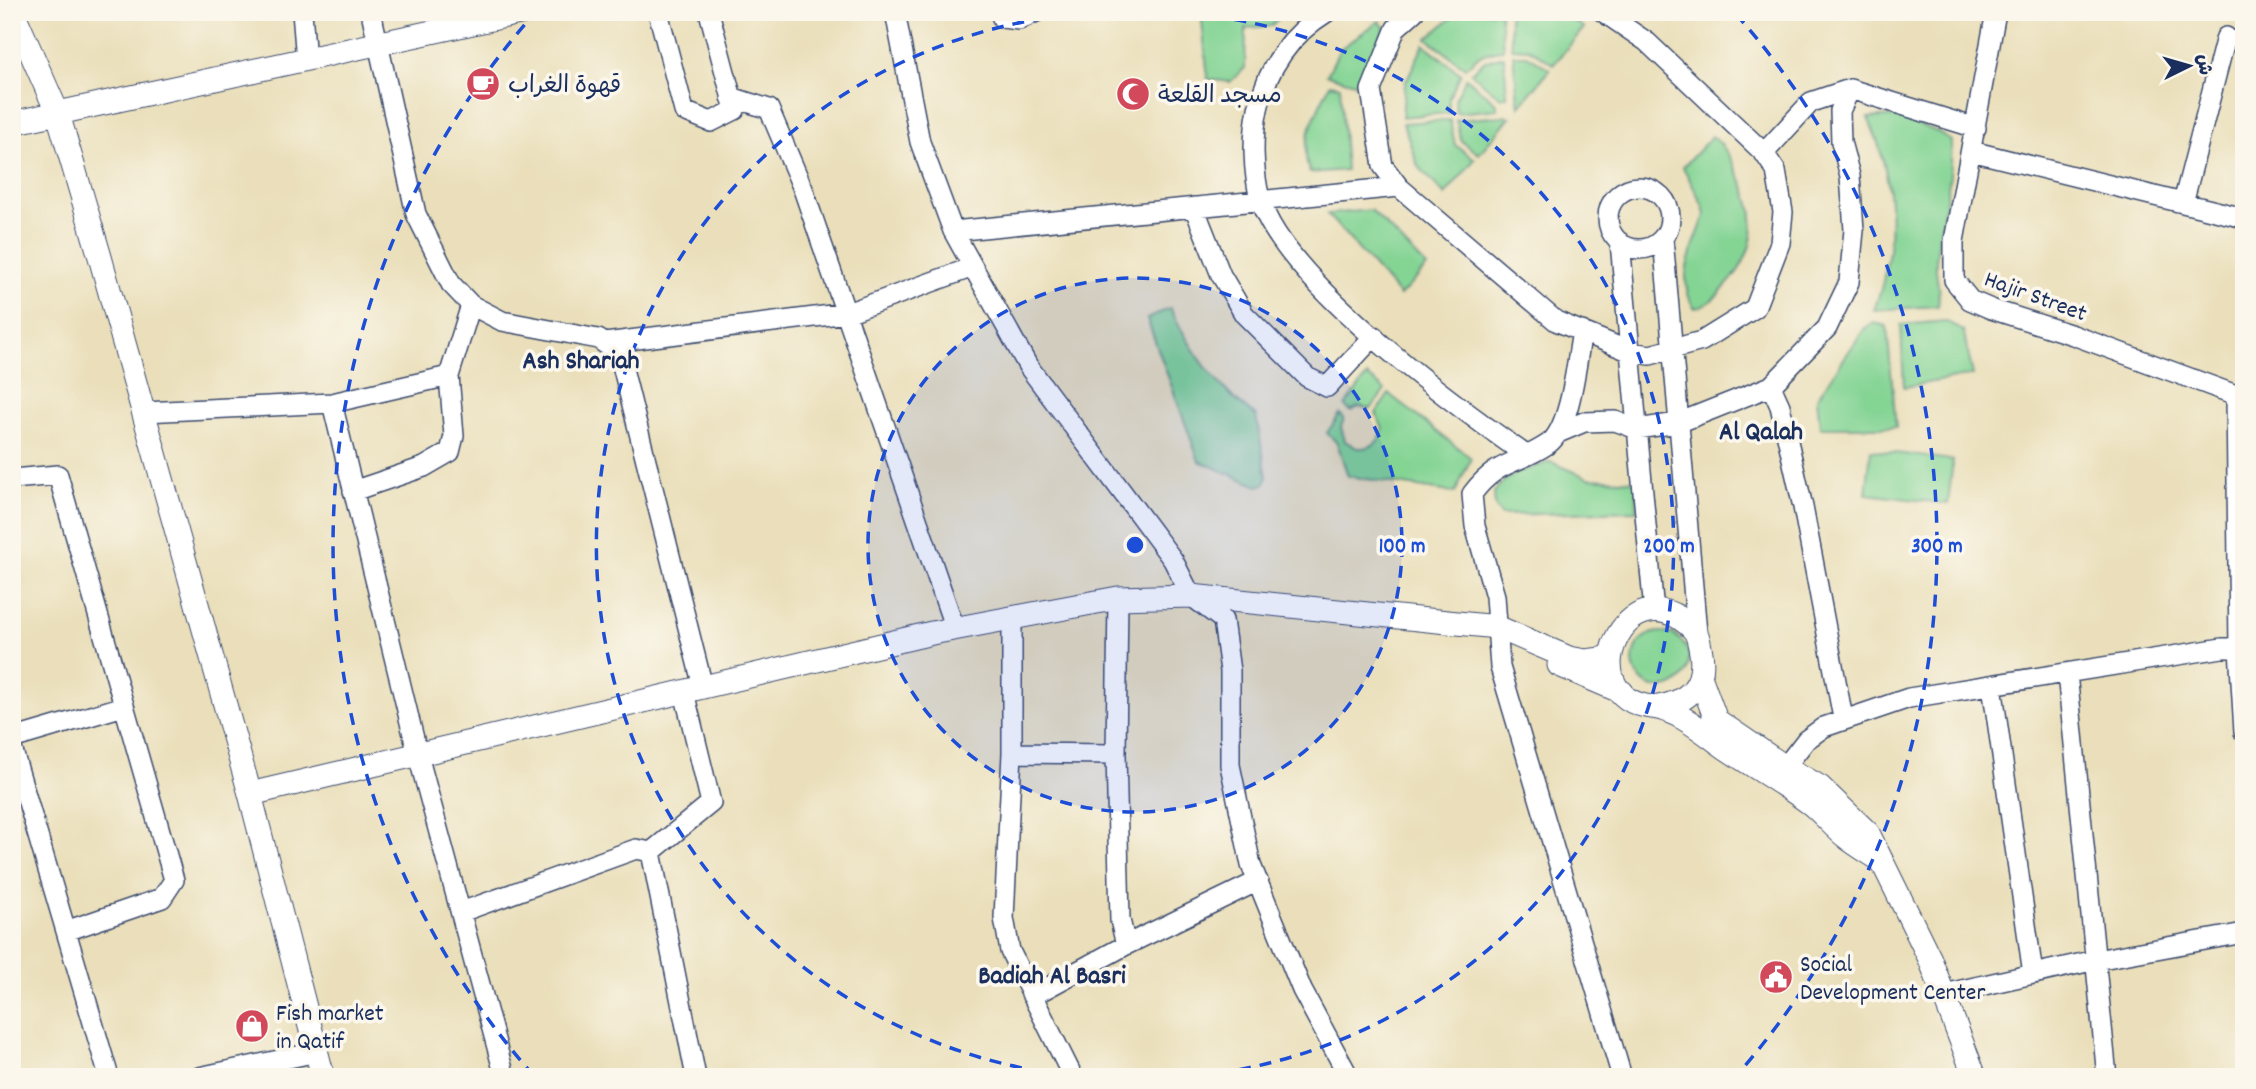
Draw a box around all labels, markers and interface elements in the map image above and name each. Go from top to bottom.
north arrow [2154,32,2224,102]
text: ش [2188,53,2217,77]
cafe icon: قهوة الغراب [464,65,502,103]
place label: قهوة الغراب [508,70,621,104]
mosque icon: مسجد القلعة [1114,75,1152,113]
place label: مسجد القلعة [1158,80,1282,114]
street label: Hajir Street [1979,264,2091,332]
district label: Ash Shariah [522,344,640,381]
district label: Al Qalah [1719,415,1803,452]
centre of rings [1123,533,1147,557]
text: 100 m [1379,533,1425,563]
text: 200 m [1643,533,1695,563]
text: 300 m [1911,533,1963,563]
place label: Social Development Center [1800,949,1985,1011]
public building icon: Social Development Center [1757,958,1795,996]
district label: Badiah Al Basri [978,959,1126,996]
place label: Fish market in Qatif [276,998,384,1060]
shop icon: Fish market in Qatif [233,1007,271,1045]

